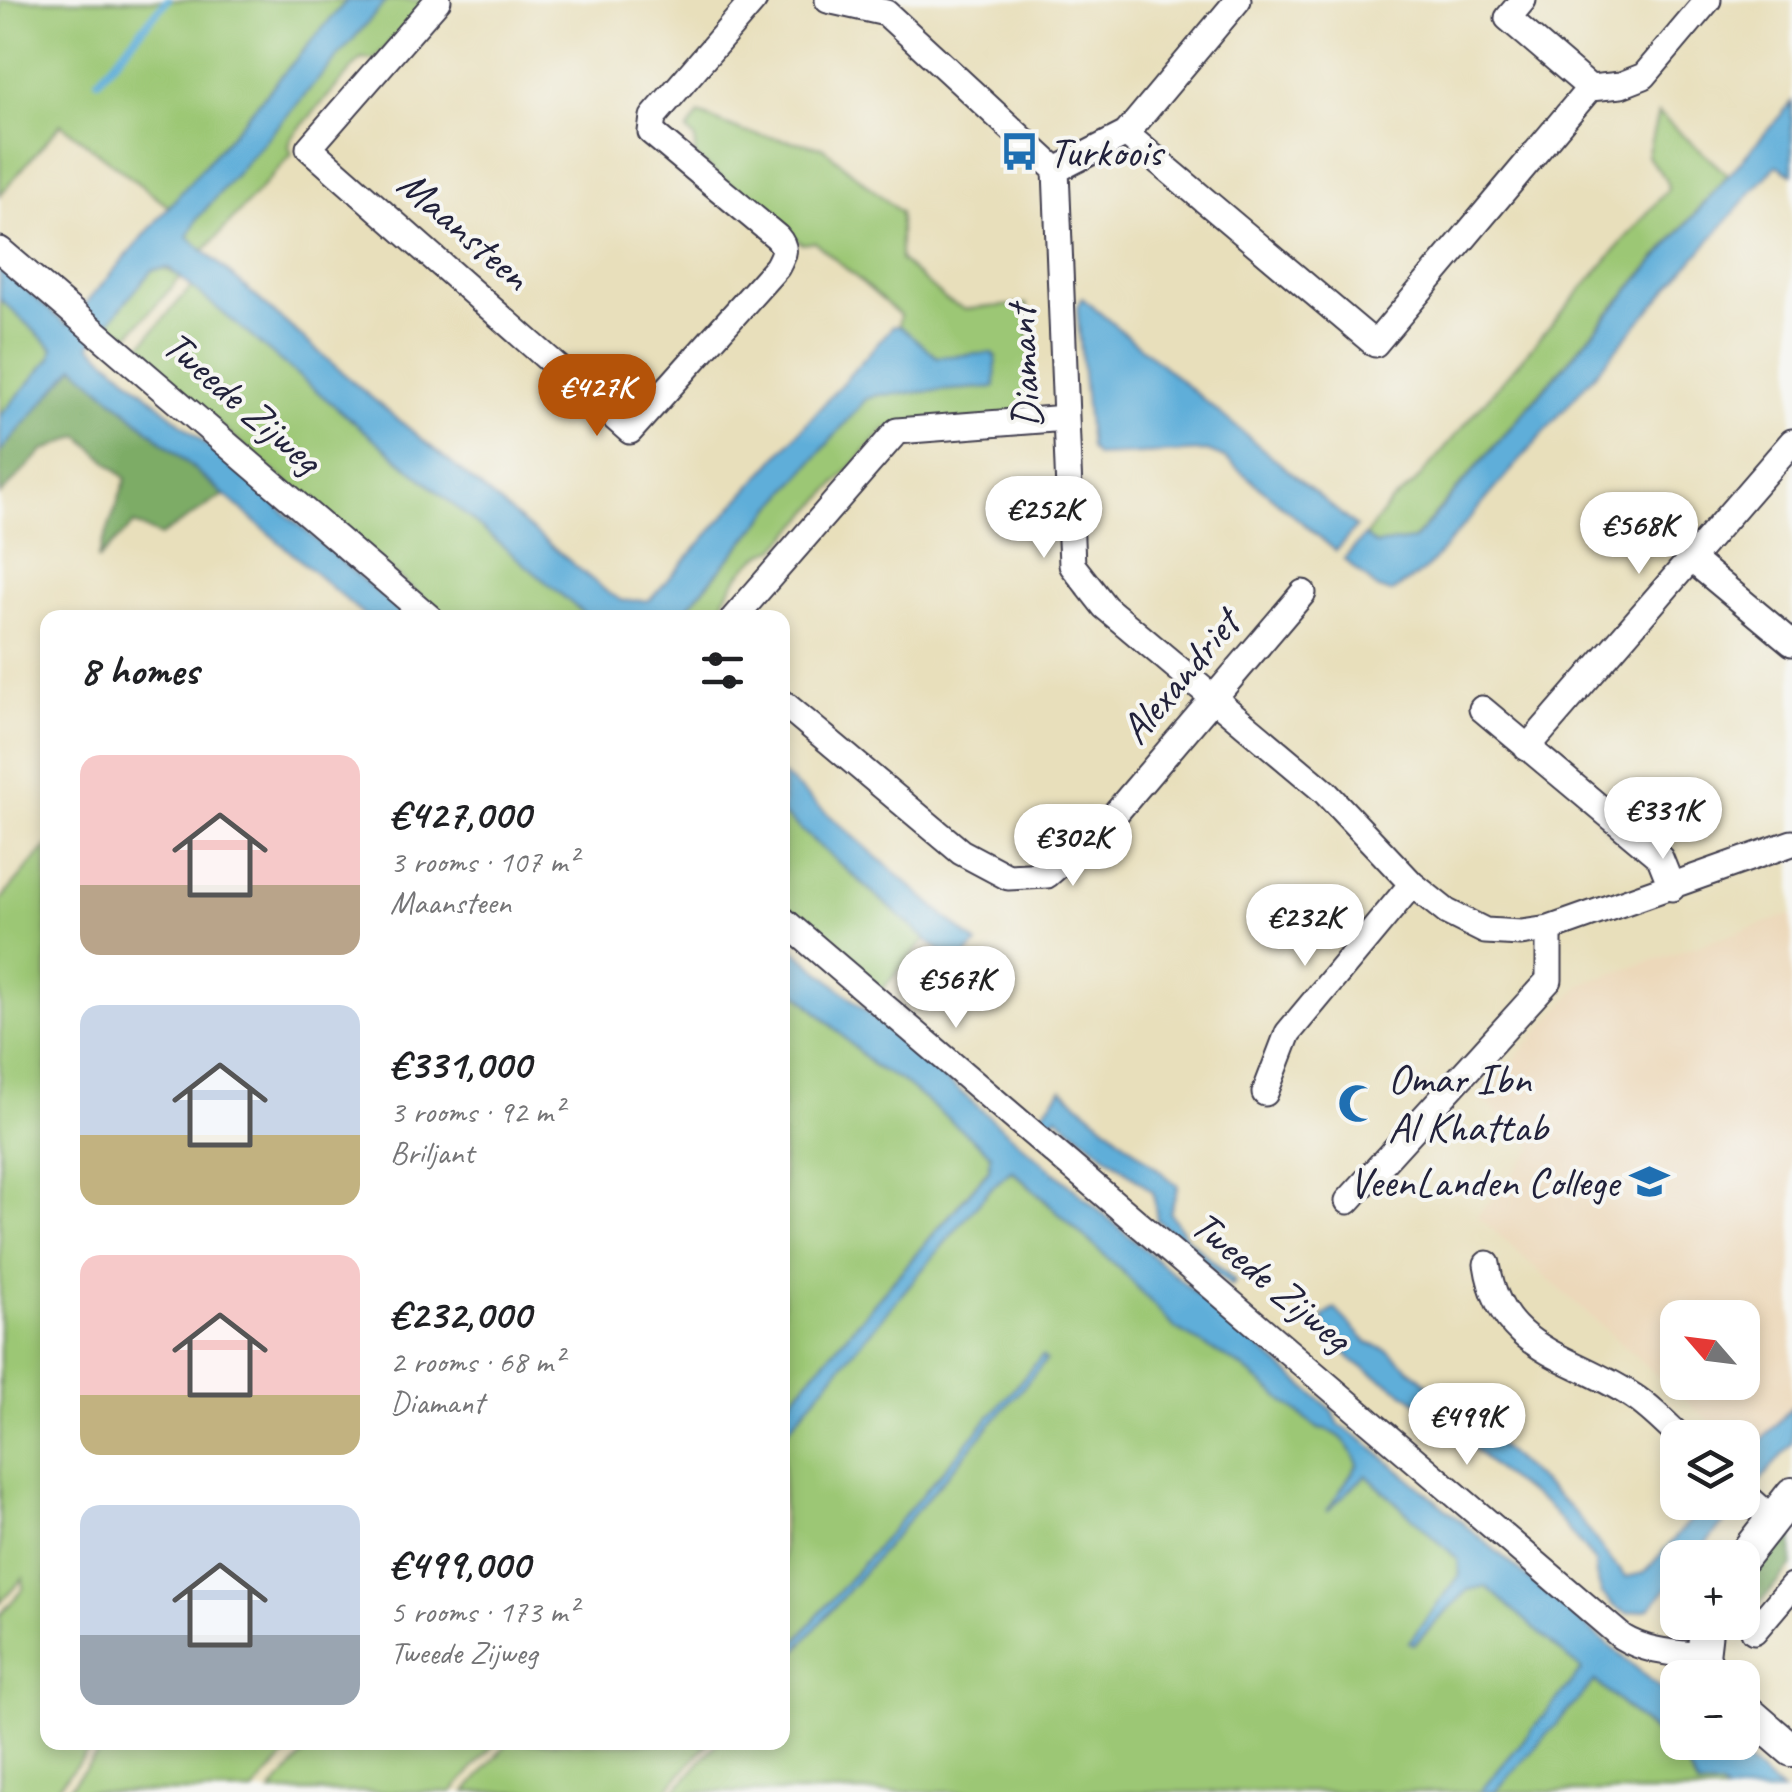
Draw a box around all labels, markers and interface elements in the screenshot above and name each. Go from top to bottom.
place label: Turkoois [1049,126,1166,179]
bus stop icon: Turkoois [998,131,1040,173]
street label: Maansteen [387,158,542,303]
street label: Diamant [994,299,1054,430]
street label: Tweede Zijweg [152,319,335,487]
pin: €427K [527,354,667,439]
text: €427K [560,366,634,407]
pin: €252K [974,476,1114,561]
text: €252K [1007,488,1081,529]
pin: €568K [1569,492,1709,577]
text: €568K [1602,504,1676,545]
street label: Alexandriet [1109,595,1255,755]
icon: filters [695,643,750,698]
text: 8 homes [80,644,199,697]
pin: €331K [1593,777,1733,862]
text: €427,000 [390,788,530,841]
text: €331K [1626,789,1700,830]
icon: home [160,795,280,915]
pin: €302K [1003,804,1143,889]
text: €302K [1036,816,1110,857]
text: 3 rooms · 107 m² [390,841,577,882]
text: Maansteen [390,882,511,923]
pin: €232K [1235,884,1375,969]
text: €232K [1268,896,1342,937]
pin: €567K [886,946,1026,1031]
text: €567K [919,958,993,999]
text: €331,000 [390,1038,531,1091]
icon: home [160,1045,280,1165]
place label: Omar Ibn Al Khattab [1388,1053,1550,1154]
mosque icon: Omar Ibn Al Khattab [1337,1082,1379,1124]
text: 3 rooms · 92 m² [390,1091,563,1132]
text: Briljant [390,1132,474,1173]
place label: VeenLanden College [1349,1156,1622,1209]
school or university icon: VeenLanden College [1628,1161,1670,1203]
street label: Tweede Zijweg [1180,1199,1364,1365]
text: €232,000 [390,1288,531,1341]
icon: home [160,1295,280,1415]
north arrow [1660,1300,1760,1400]
map controls [1660,1300,1760,1760]
text: 2 rooms · 68 m² [390,1341,563,1382]
text: Diamant [390,1382,484,1423]
pin: €499K [1397,1383,1537,1468]
text: €499K [1430,1395,1504,1436]
button: layers [1660,1420,1760,1520]
text: €499,000 [390,1538,530,1591]
button: + [1660,1540,1760,1640]
icon: home [160,1545,280,1665]
text: 5 rooms · 173 m² [390,1591,577,1632]
text: Tweede Zijweg [390,1632,537,1673]
button: − [1660,1660,1760,1760]

